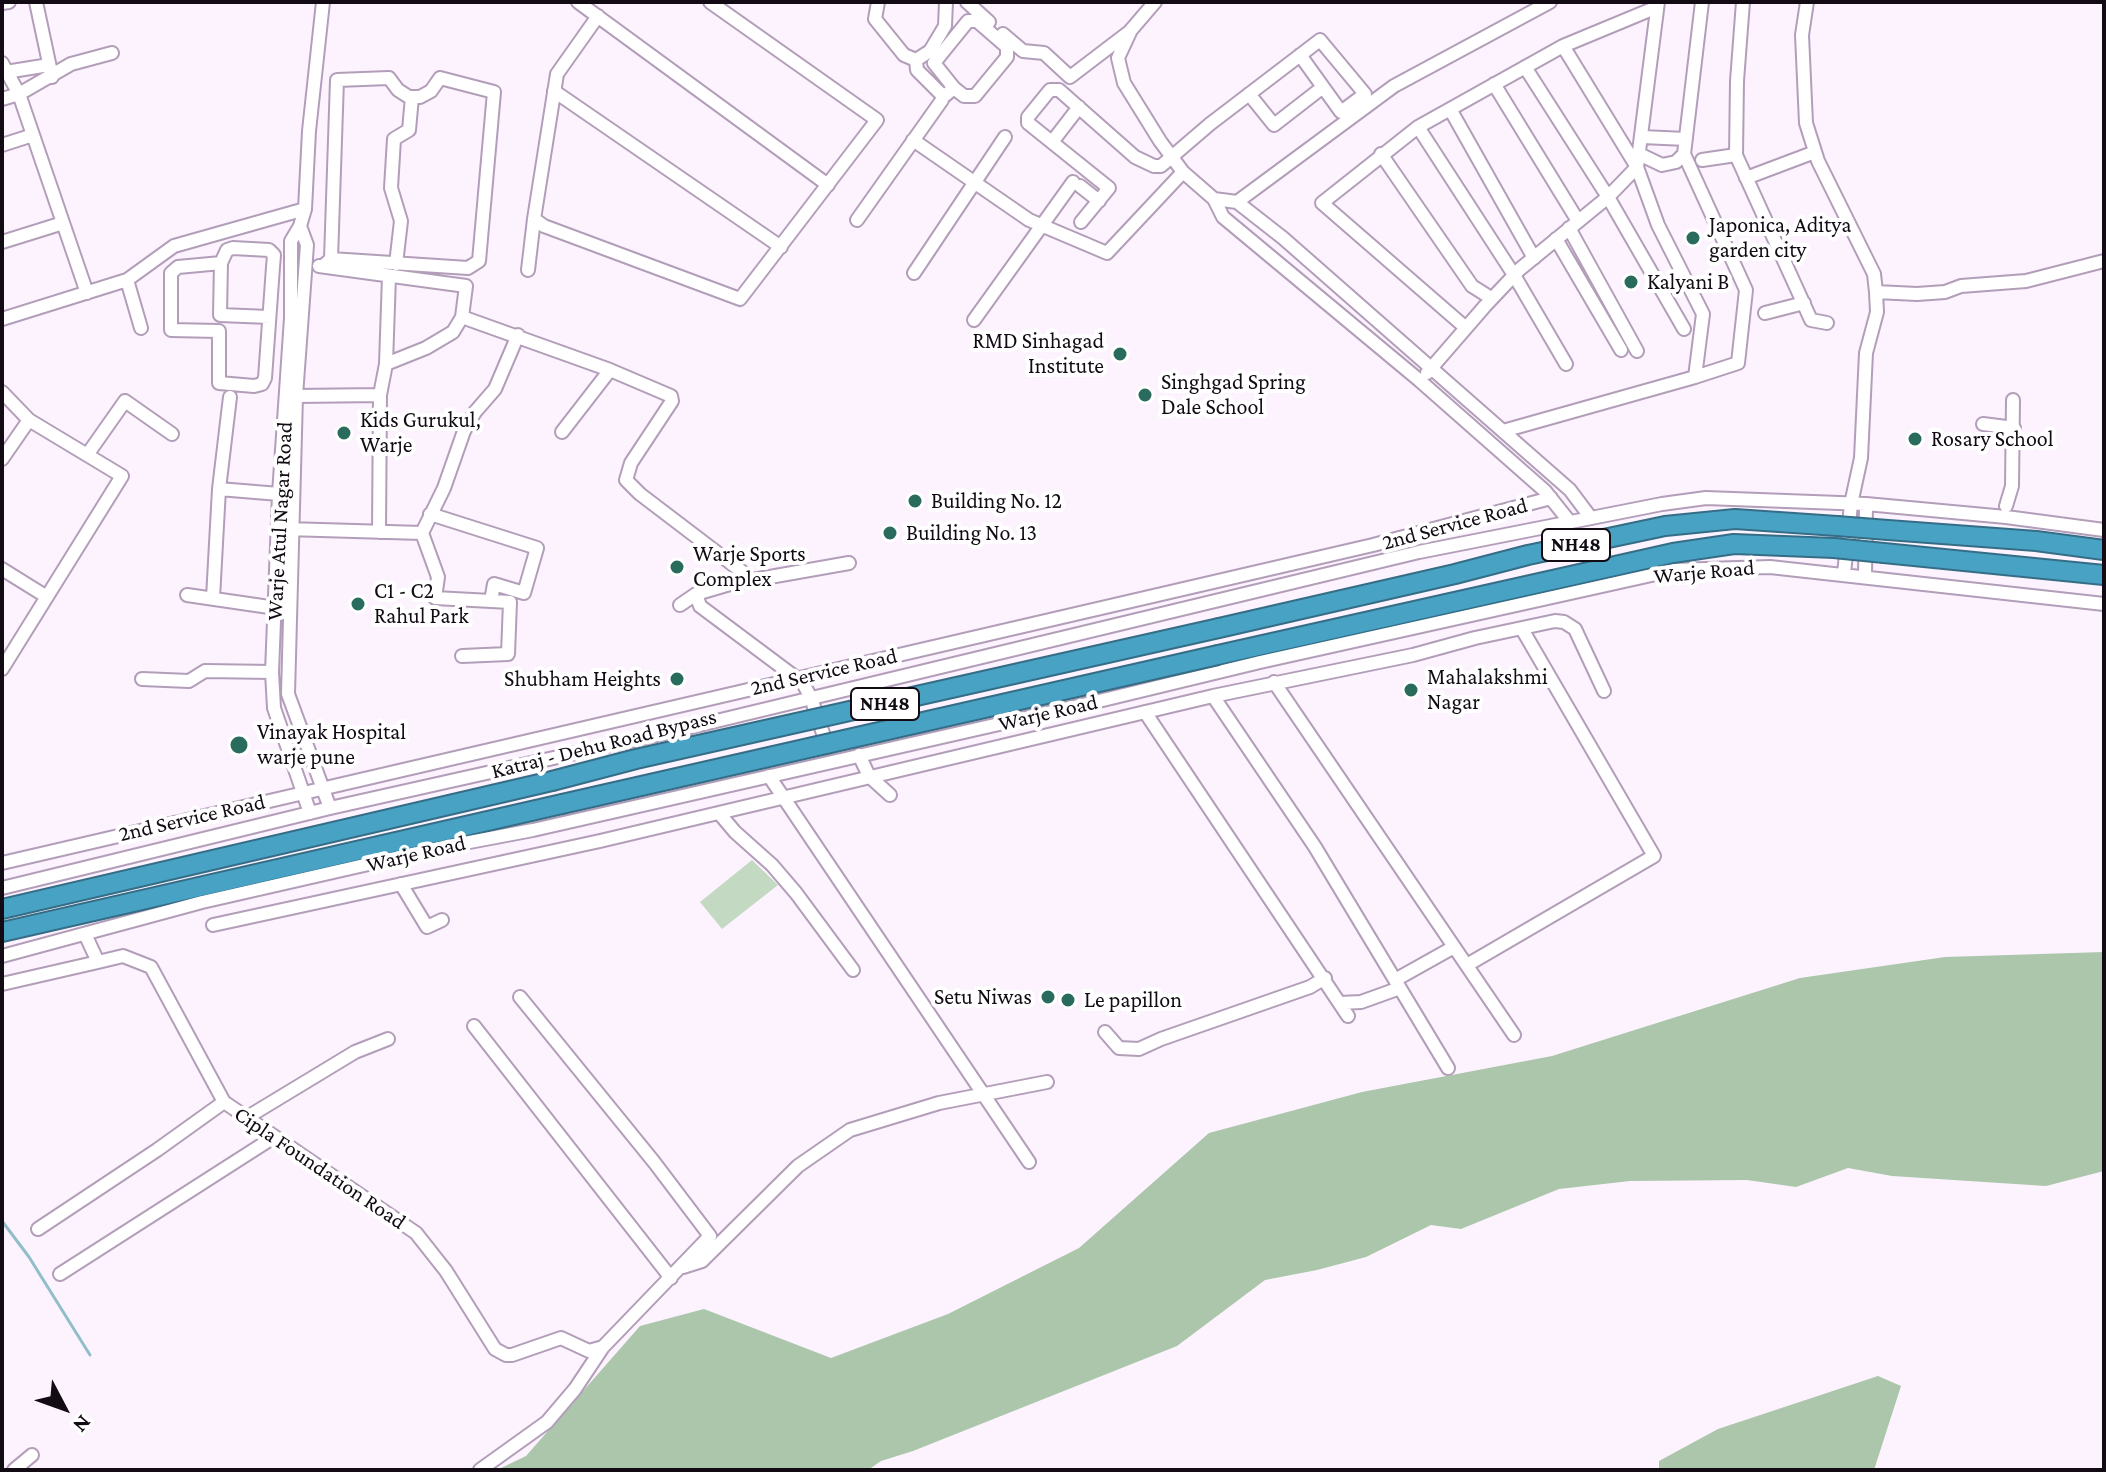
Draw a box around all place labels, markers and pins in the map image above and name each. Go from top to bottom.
place label: Japonica, Aditya garden city [1709,212,1851,264]
marker: Japonica, Aditya garden city [1684,229,1702,247]
place label: Kalyani B [1647,269,1729,295]
marker: Kalyani B [1622,273,1640,291]
place label: RMD Sinhagad Institute [973,328,1104,380]
marker: RMD Sinhagad Institute [1111,345,1129,363]
place label: Singhgad Spring Dale School [1161,369,1306,420]
marker: Singhgad Spring Dale School [1136,386,1154,404]
place label: Kids Gurukul, Warje [360,407,481,458]
marker: Kids Gurukul, Warje [335,424,353,442]
place label: Rosary School [1931,426,2054,452]
marker: Rosary School [1906,430,1924,448]
place label: Building No. 12 [931,488,1062,514]
marker: Building No. 12 [906,492,924,510]
place label: Building No. 13 [906,520,1037,546]
marker: Building No. 13 [881,524,899,542]
place label: Warje Sports Complex [693,541,806,592]
marker: Warje Sports Complex [668,558,686,576]
place label: C1 - C2 Rahul Park [374,578,469,630]
marker: C1 - C2 Rahul Park [349,595,367,613]
place label: Mahalakshmi Nagar [1427,664,1548,716]
place label: Shubham Heights [504,666,661,692]
marker: Shubham Heights [668,670,686,688]
marker: Mahalakshmi Nagar [1402,681,1420,699]
place label: Vinayak Hospital warje pune [257,719,406,770]
marker: Vinayak Hospital warje pune [228,734,250,756]
place label: Setu Niwas [934,984,1032,1010]
place label: Le papillon [1084,987,1182,1013]
marker: Setu Niwas [1039,988,1057,1006]
marker: Le papillon [1059,991,1077,1009]

